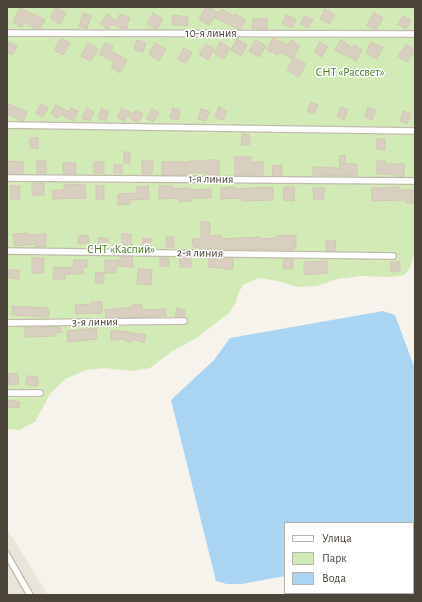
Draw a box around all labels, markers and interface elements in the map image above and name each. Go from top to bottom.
street label: 10-я линия [185,26,237,40]
park label: СНТ «Рассвет» [316,65,384,79]
street label: 1-я линия [188,171,234,187]
park label: СНТ «Каспий» [87,242,155,256]
street label: 2-я линия [177,245,223,261]
street label: 3-я линия [72,314,118,330]
legend [284,522,414,594]
text: Улица [322,532,352,544]
text: Парк [322,552,347,564]
text: Вода [322,572,346,584]

